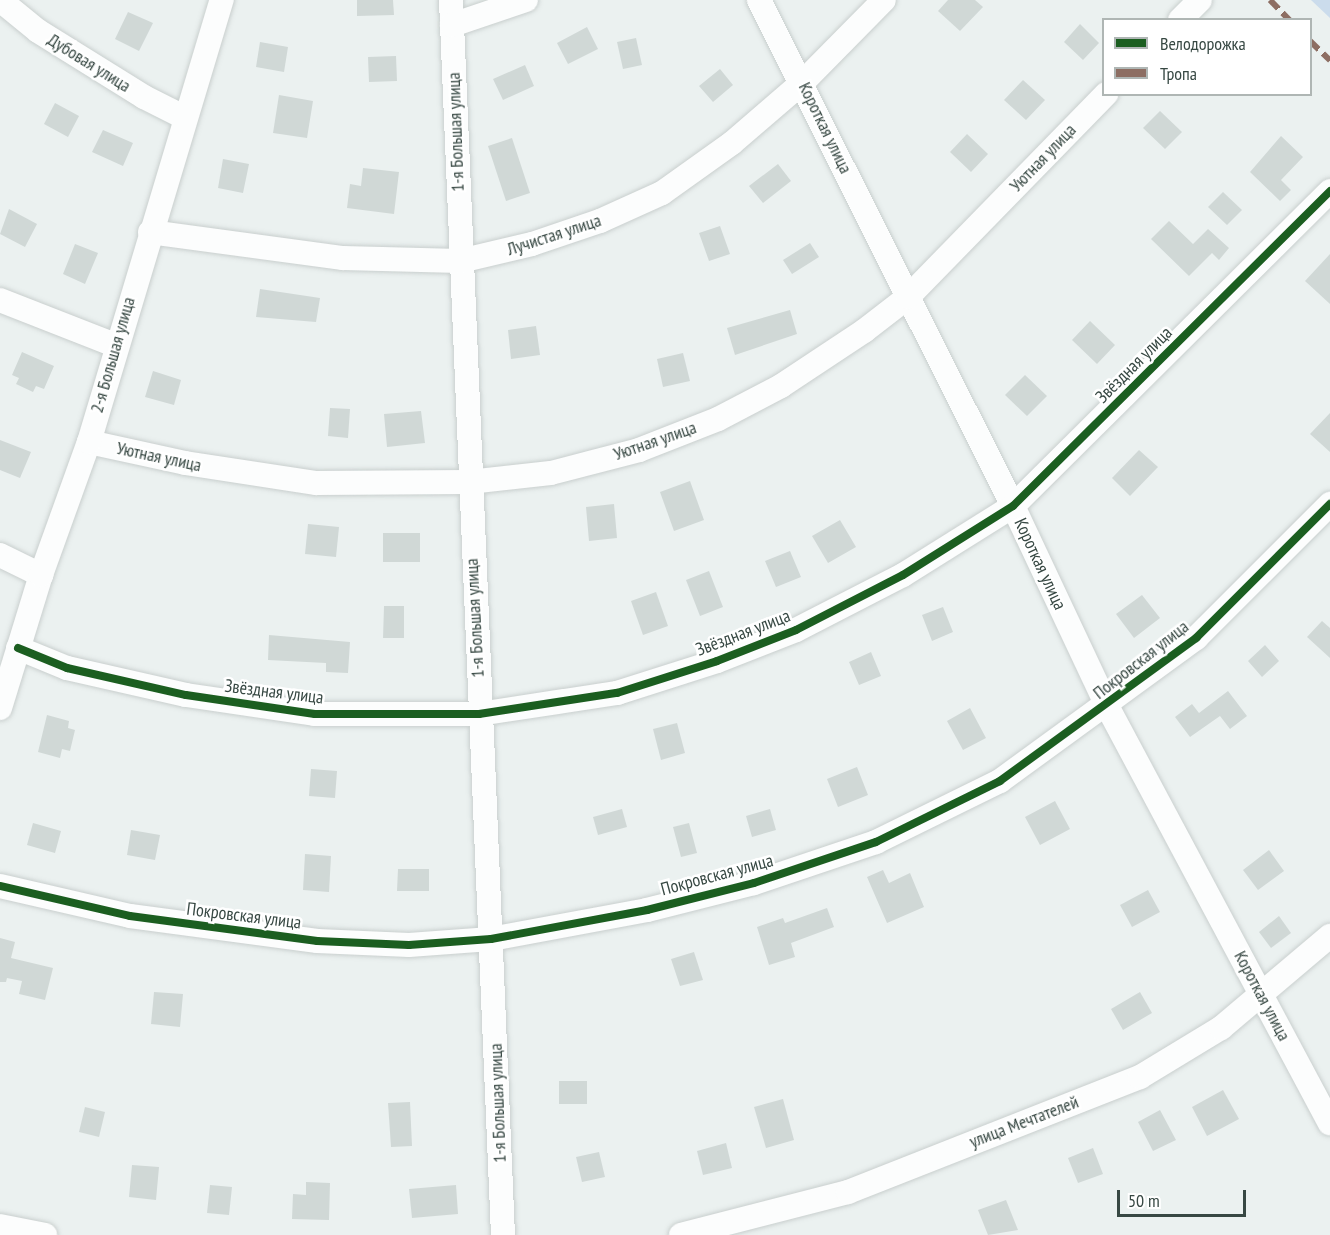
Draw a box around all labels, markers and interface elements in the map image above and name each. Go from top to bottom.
legend [1102,18,1312,96]
street label: Дубовая улица [43,29,135,97]
text: Велодорожка [1160,32,1246,55]
text: Тропа [1160,62,1197,85]
street label: 1-я Большая улица [443,72,469,192]
street label: Короткая улица [794,79,856,177]
street label: Уютная улица [1005,120,1081,196]
street label: Лучистая улица [504,210,604,260]
street label: 2-я Большая улица [86,295,140,415]
street label: Звёздная улица [1091,322,1177,408]
street label: Уютная улица [611,417,699,465]
street label: Уютная улица [115,437,203,477]
street label: Короткая улица [1009,515,1071,613]
street label: 1-я Большая улица [461,558,489,678]
street label: Звёздная улица [693,605,793,661]
street label: Покровская улица [1089,616,1193,704]
street label: Звёздная улица [223,675,325,709]
street label: Покровская улица [658,850,776,900]
street label: Покровская улица [185,898,303,934]
street label: Короткая улица [1229,947,1295,1045]
street label: 1-я Большая улица [485,1043,511,1163]
street label: улица Мечтателей [966,1091,1082,1153]
scale bar [1120,1178,1249,1216]
text: 50 m [1128,1189,1160,1212]

